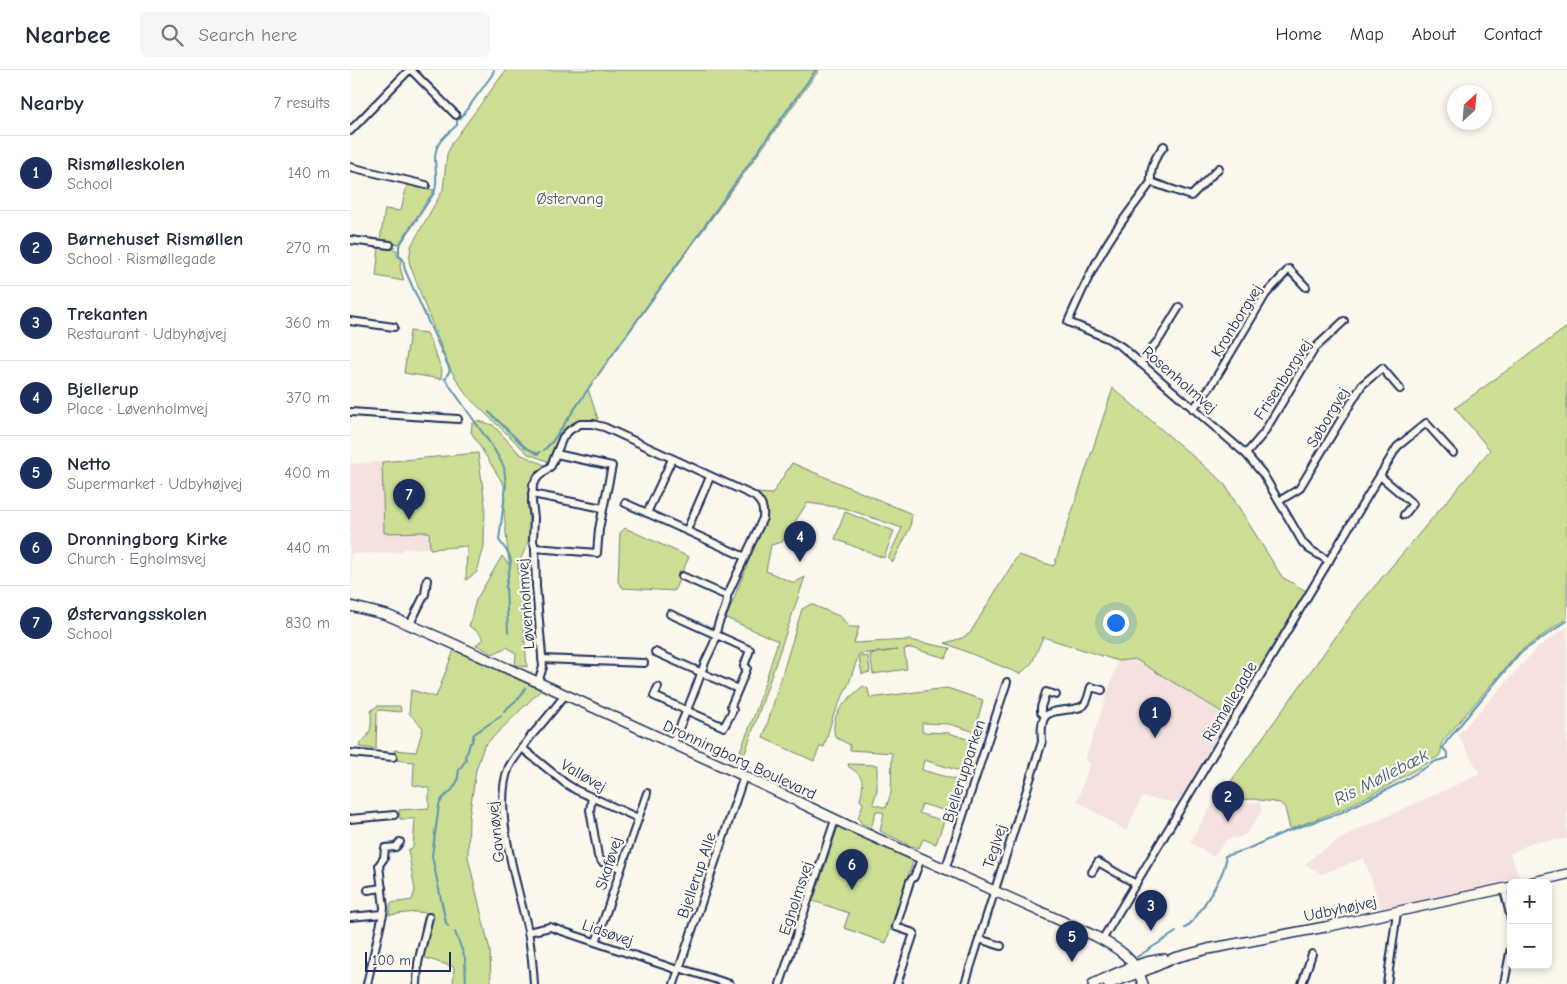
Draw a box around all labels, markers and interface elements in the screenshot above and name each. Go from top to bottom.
search box [140,12,490,57]
text: Nearbee [25,21,110,49]
icon: search [158,21,186,49]
text: Search here [198,24,297,46]
text: Home [1275,24,1322,45]
text: Map [1350,24,1384,45]
text: About [1412,24,1456,45]
text: Contact [1484,24,1542,45]
north arrow [1447,85,1492,130]
text: Nearby [20,91,84,115]
text: 7 results [273,94,330,112]
text: Rismølleskolen [67,153,185,175]
text: 1 [33,164,39,182]
text: 140 m [288,164,330,182]
text: School [67,175,113,193]
park label: Østervang [536,190,604,208]
text: Børnehuset Rismøllen [67,228,243,250]
text: 2 [32,239,40,257]
text: 270 m [286,239,330,257]
text: School · Rismøllegade [67,250,216,268]
street label: Kronborgvej [1208,281,1266,360]
text: Trekanten [67,303,148,325]
text: 3 [32,314,40,332]
text: 360 m [285,314,330,332]
text: Restaurant · Udbyhøjvej [67,325,227,343]
street label: Frisenborgvej [1250,336,1316,423]
street label: Rosenholmvej [1138,342,1220,417]
text: Bjellerup [67,378,139,400]
street label: Søborgvej [1303,384,1353,451]
text: 4 [32,389,40,407]
text: 370 m [286,389,330,407]
text: Place · Løvenholmvej [67,400,208,418]
text: Netto [67,453,111,475]
text: 5 [32,464,40,482]
text: 400 m [284,464,330,482]
text: Supermarket · Udbyhøjvej [67,475,242,493]
pin: 7 [393,479,425,520]
pin: 4 [784,521,816,562]
text: Dronningborg Kirke [67,528,227,550]
text: 6 [32,539,40,557]
text: 440 m [286,539,330,557]
text: Church · Egholmsvej [67,550,206,568]
street label: Løvenholmvej [514,558,538,650]
text: Østervangsskolen [67,603,207,625]
your location [1103,610,1129,636]
text: 7 [32,614,40,632]
text: 830 m [285,614,330,632]
text: School [67,625,113,643]
street label: Rismøllegade [1199,658,1261,745]
pin: 1 [1139,697,1171,738]
street label: Dronningborg Boulevard [660,716,819,803]
street label: Bjellerupparken [939,718,989,825]
water label: Ris Møllebæk [1330,745,1432,810]
street label: Valløvej [558,756,609,796]
pin: 2 [1212,781,1244,822]
street label: Gavnøvej [484,800,508,864]
street label: Teglvej [979,822,1010,871]
street label: Bjellerup Alle [674,830,720,921]
street label: Skaføvej [592,834,626,892]
pin: 6 [836,849,868,890]
street label: Egholmsvej [776,859,816,938]
map controls [1507,879,1552,969]
button: + [1507,879,1552,924]
pin: 3 [1135,890,1167,931]
street label: Udbyhøjvej [1302,892,1378,925]
street label: Lidsøvej [580,916,636,950]
pin: 5 [1056,921,1088,962]
button: − [1507,924,1552,969]
scale bar [365,949,451,972]
text: 100 m [372,952,411,969]

